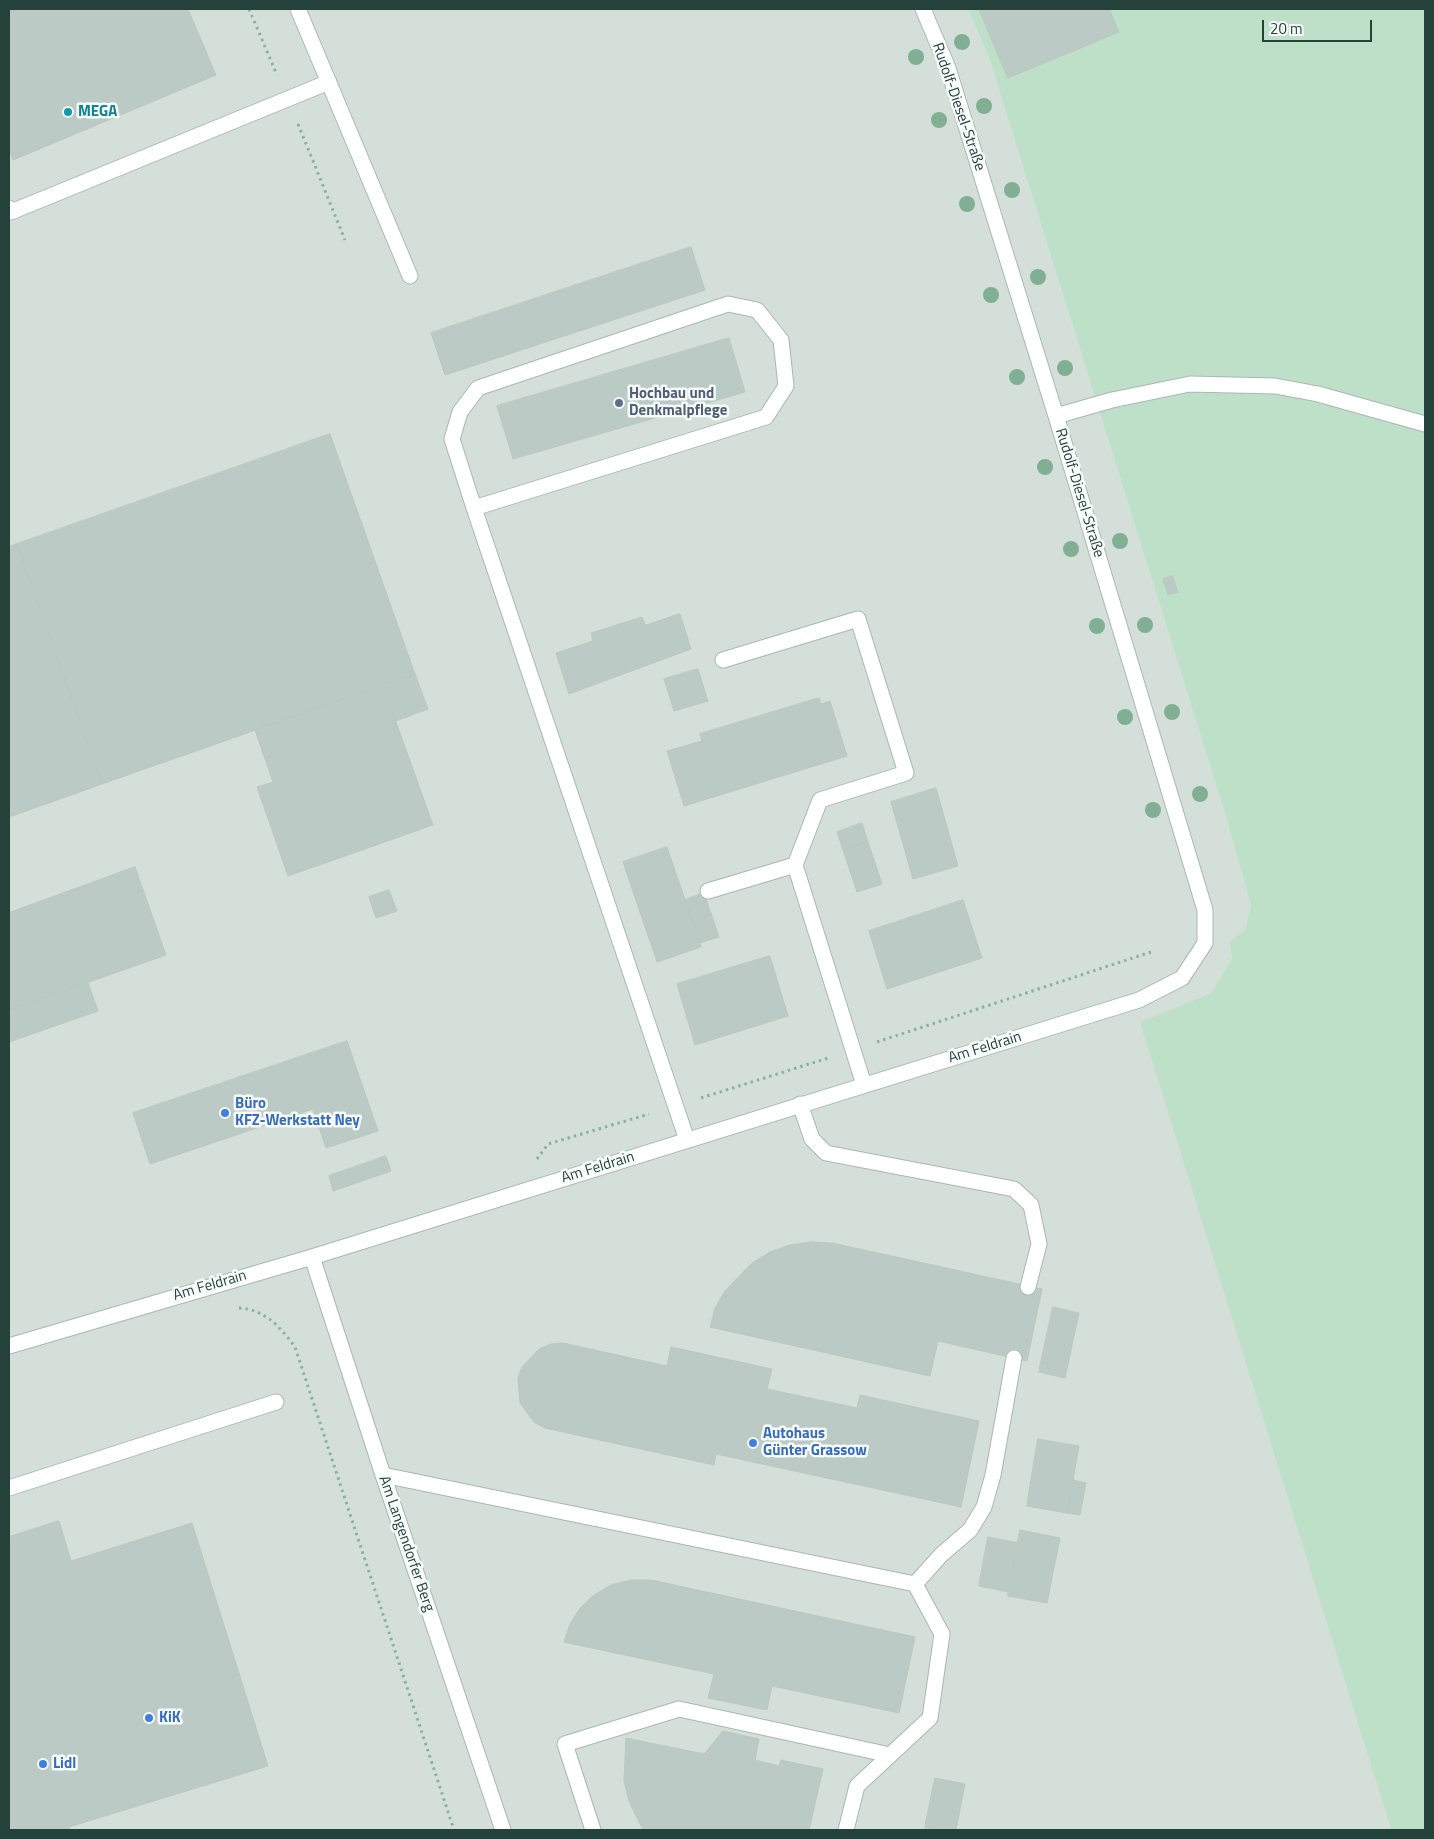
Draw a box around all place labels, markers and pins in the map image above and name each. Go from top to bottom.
place label: MEGA [78,103,117,121]
marker: MEGA [62,106,74,118]
place label: Hochbau und Denkmalpflege [629,385,727,420]
marker: Hochbau und Denkmalpflege [613,397,625,409]
place label: Büro KFZ-Werkstatt Ney [235,1095,360,1130]
marker: Büro KFZ-Werkstatt Ney [219,1107,231,1119]
place label: Autohaus Günter Grassow [763,1425,867,1460]
marker: Autohaus Günter Grassow [747,1437,759,1449]
place label: KiK [159,1709,181,1727]
marker: KiK [143,1712,155,1724]
place label: Lidl [53,1755,76,1773]
marker: Lidl [37,1758,49,1770]

